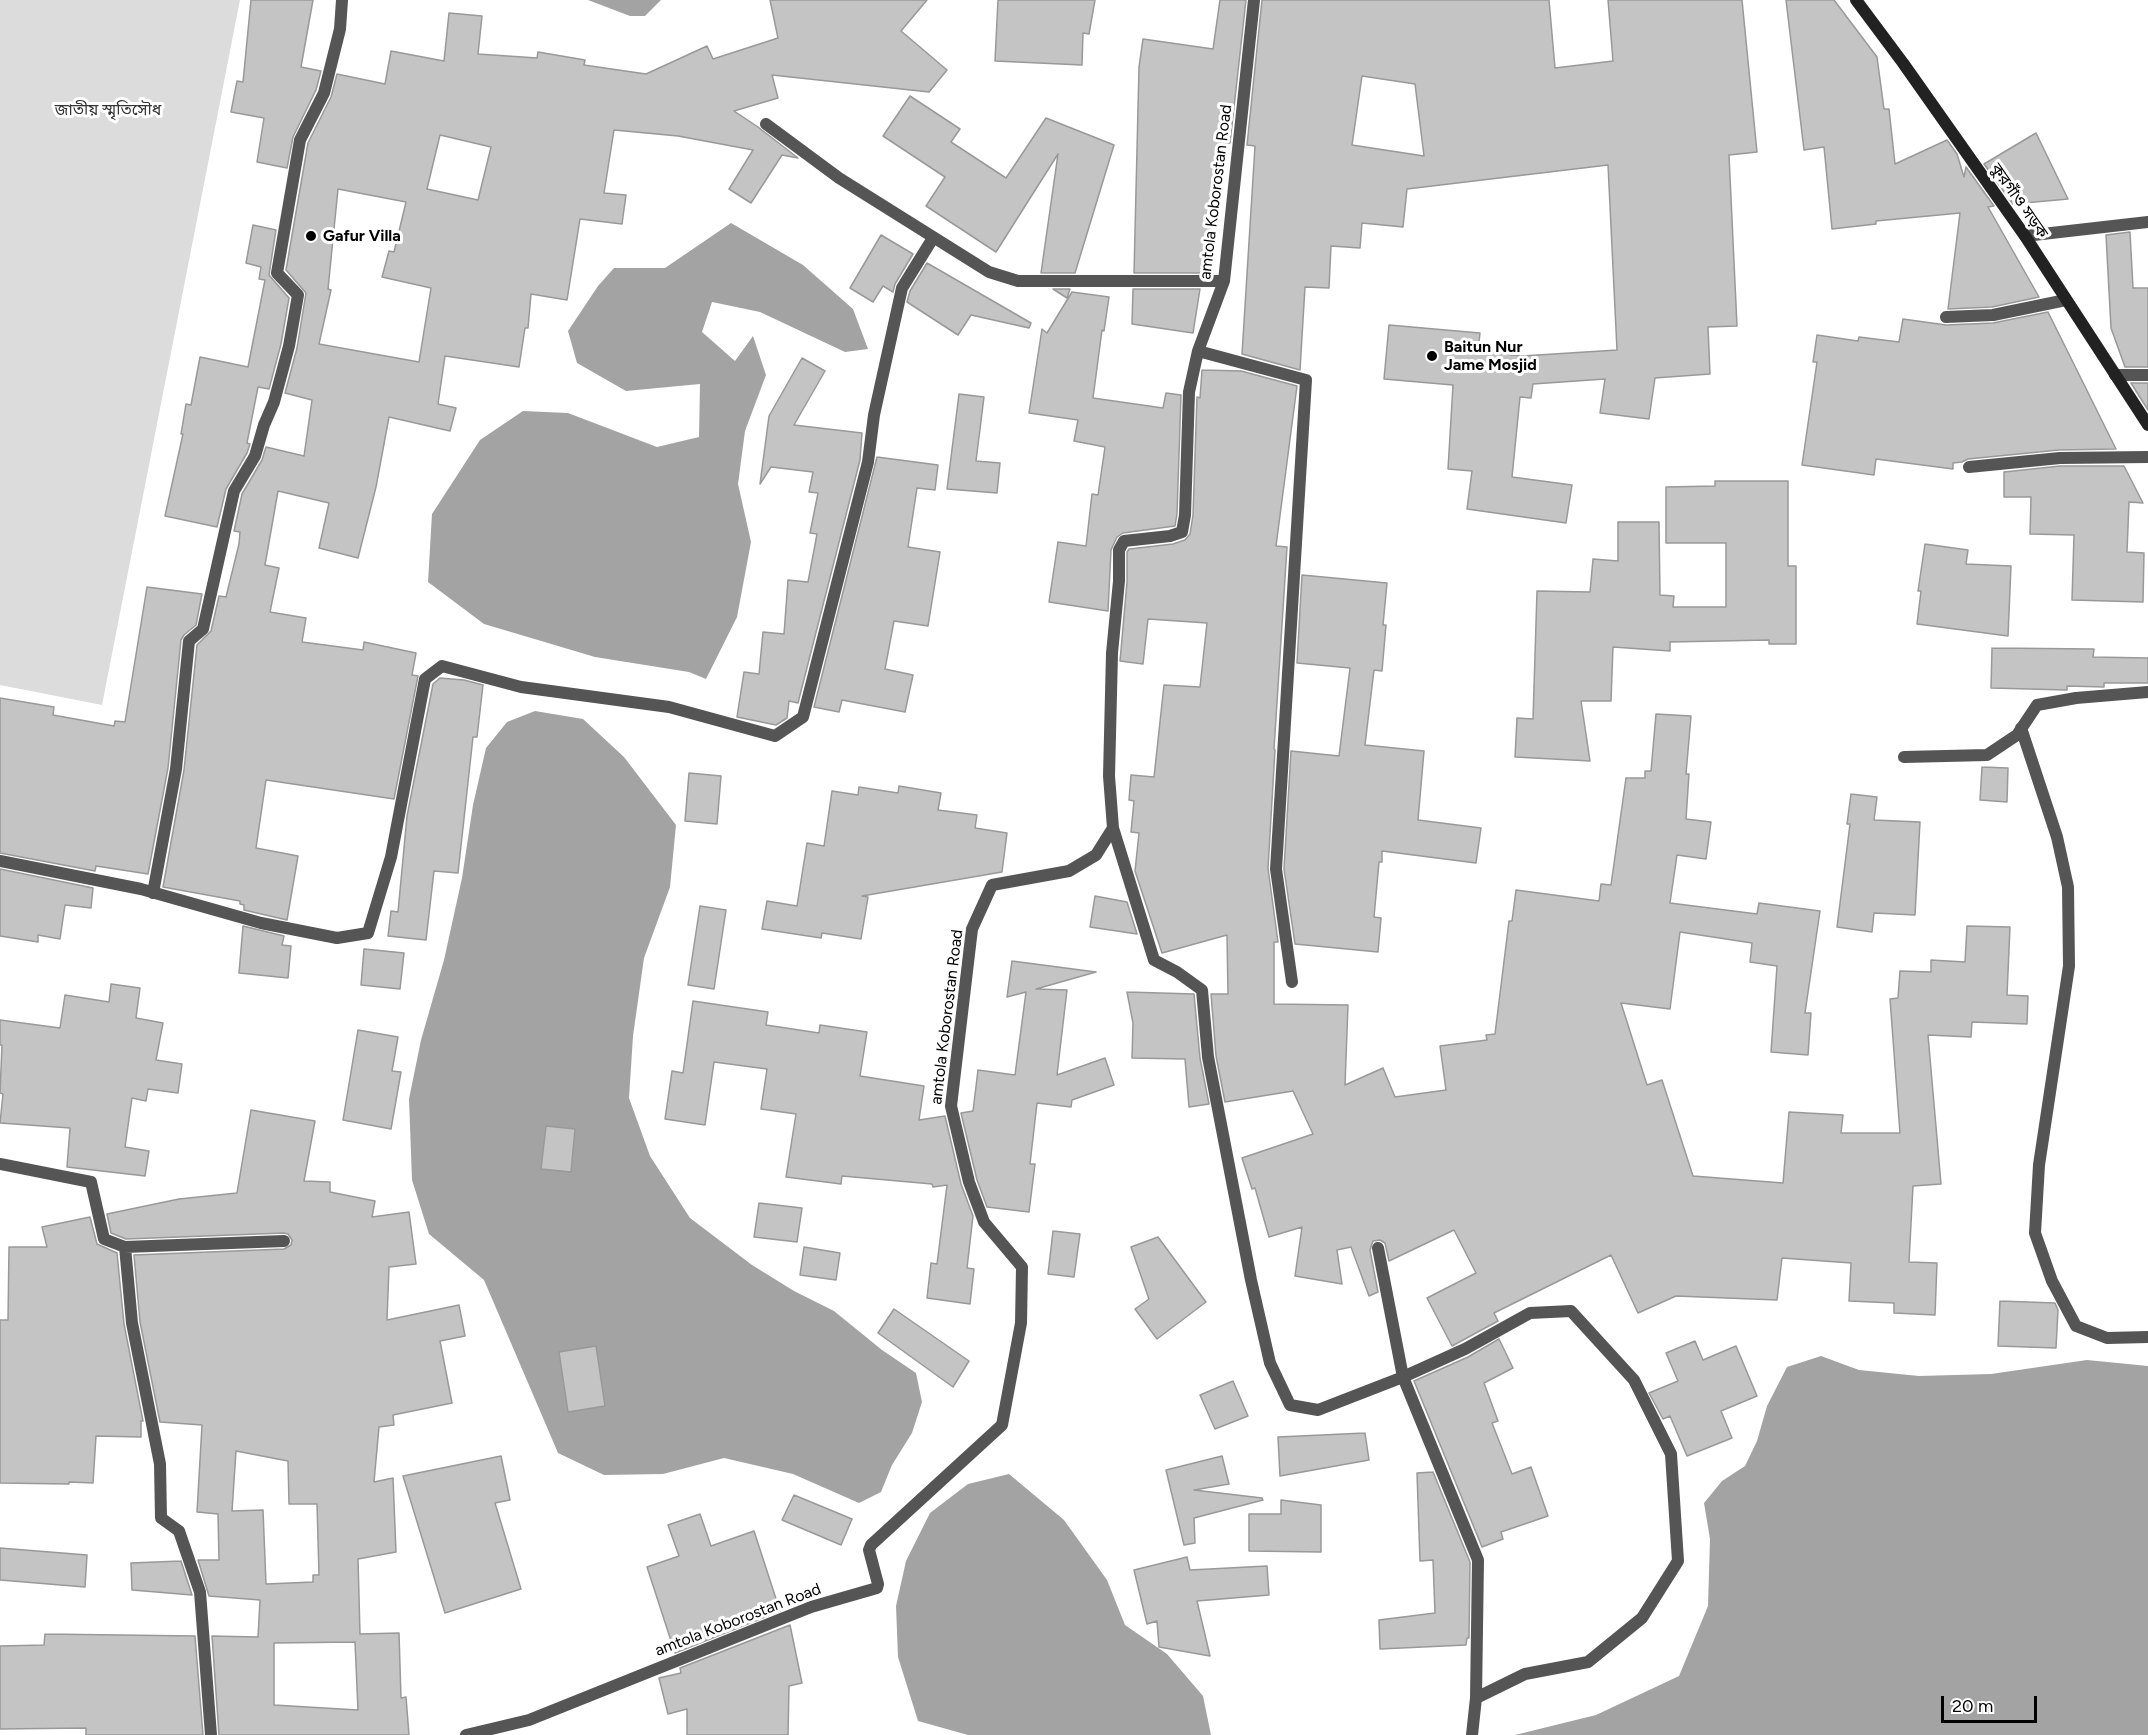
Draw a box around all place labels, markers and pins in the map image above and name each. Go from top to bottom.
place label: Gafur Villa [323,226,401,246]
marker: Gafur Villa [304,229,318,243]
place label: Baitun Nur Jame Mosjid [1444,337,1537,375]
marker: Baitun Nur Jame Mosjid [1425,349,1439,363]

